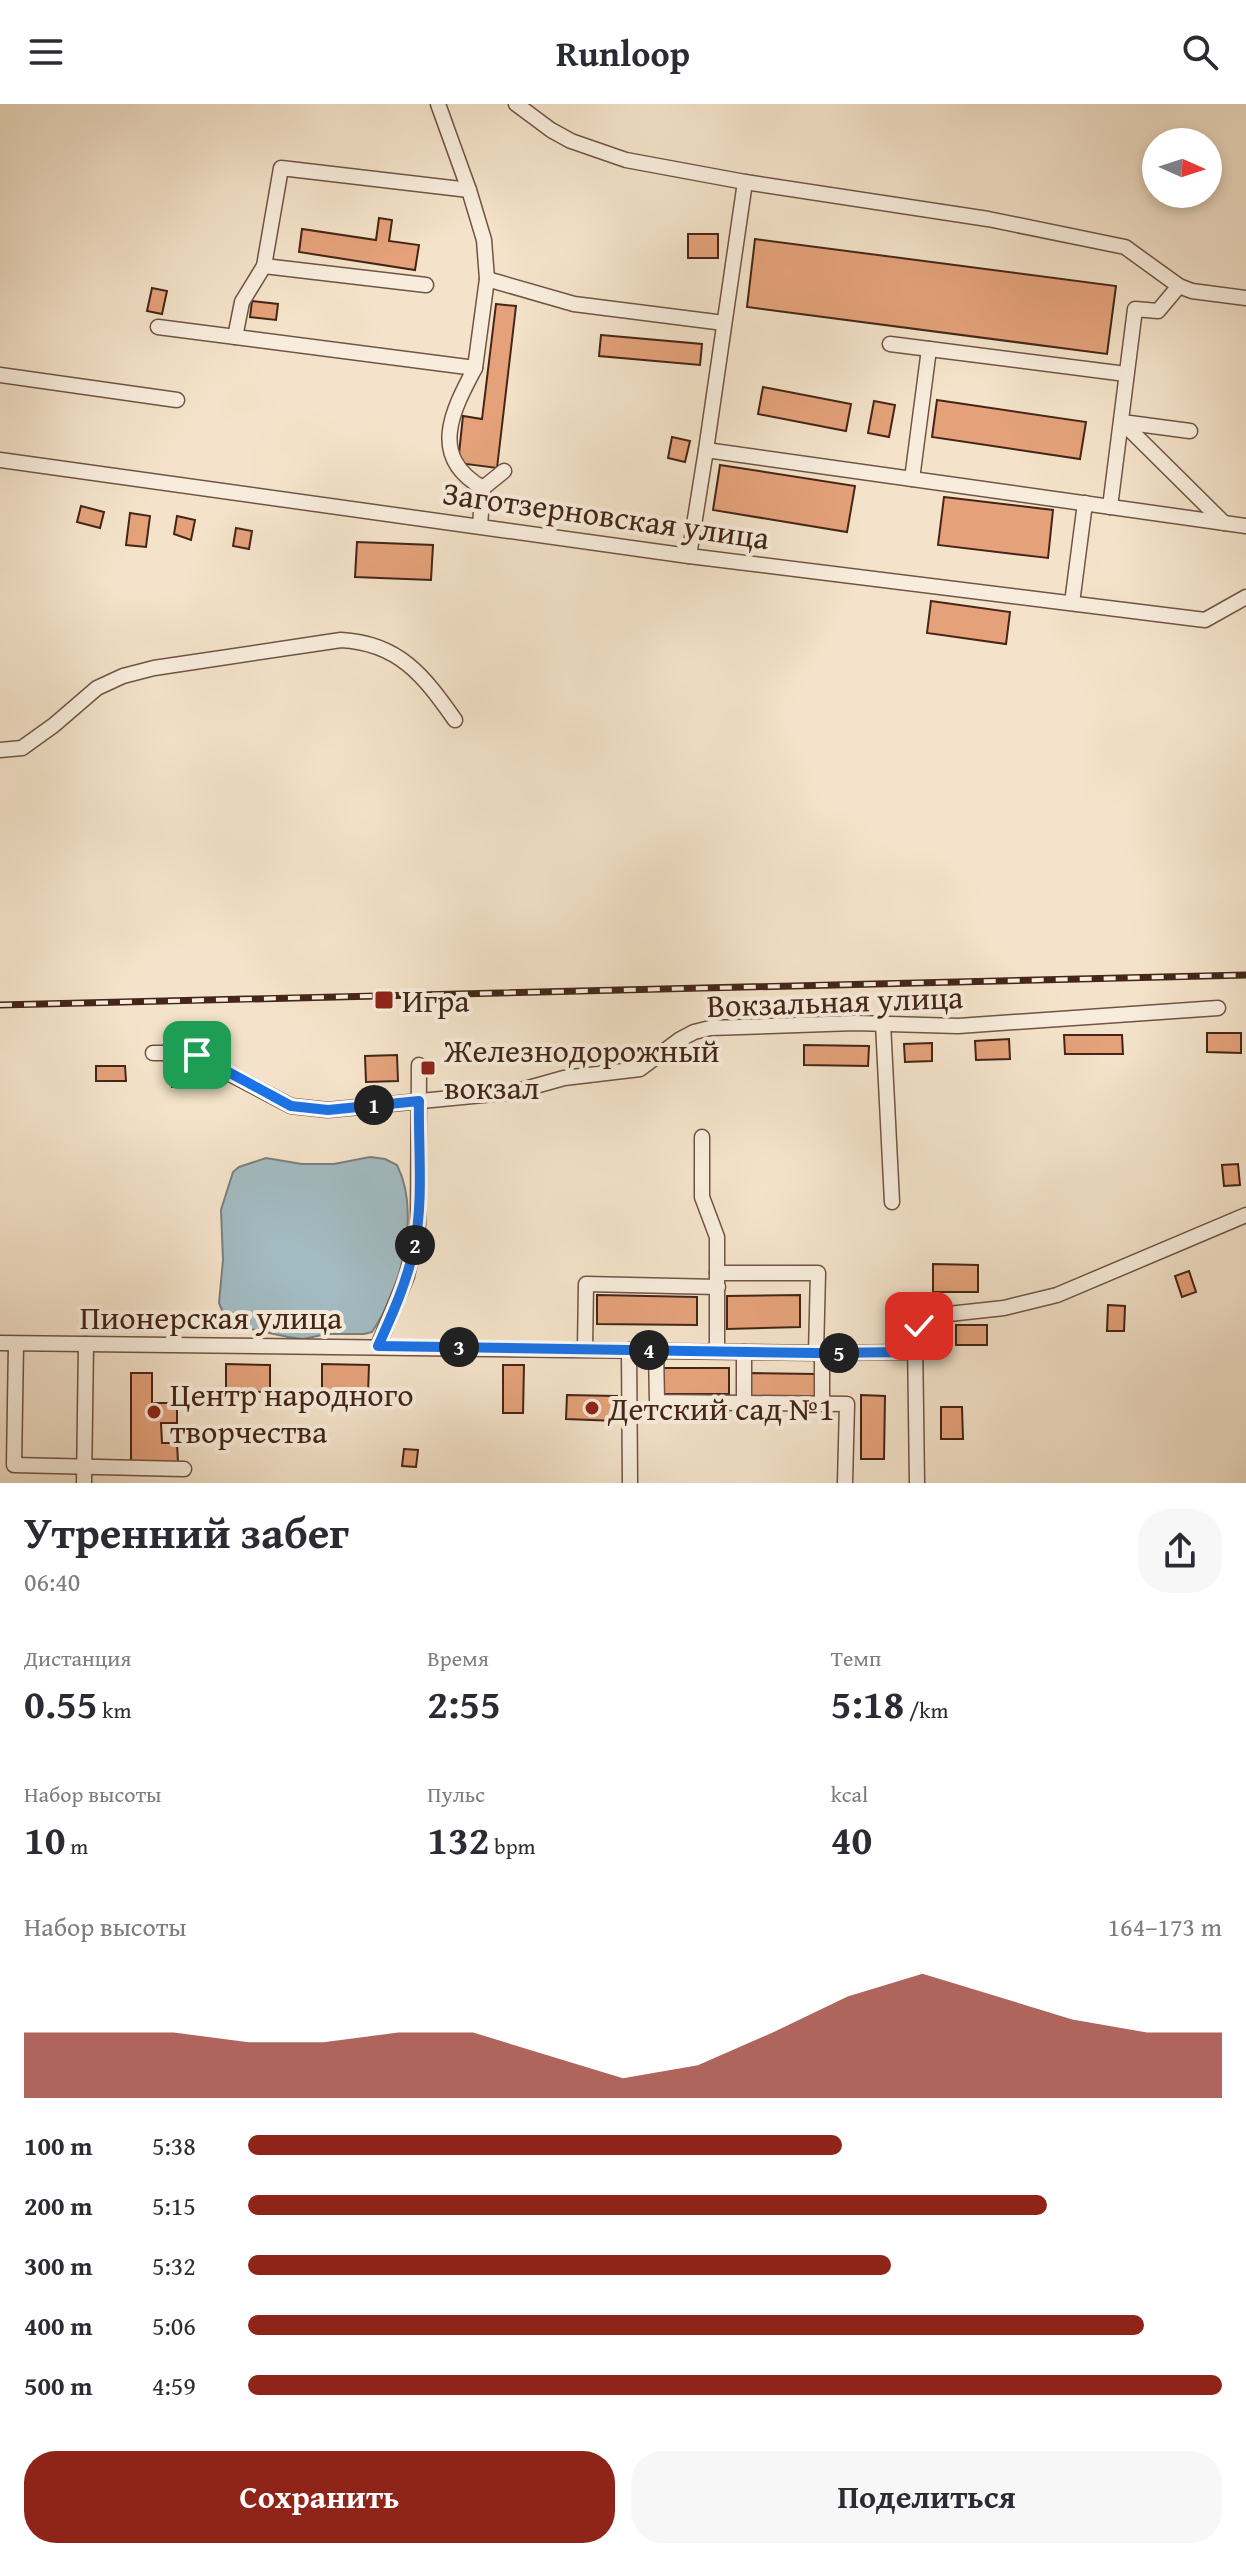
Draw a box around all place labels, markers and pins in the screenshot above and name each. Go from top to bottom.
place label: Игра [402,977,470,1024]
marker: Игра [373,989,395,1011]
pin [163,1021,231,1089]
place label: Железнодорожный вокзал [443,1027,720,1111]
marker: Железнодорожный вокзал [419,1059,437,1077]
pin: 1 [354,1085,394,1125]
pin: 2 [395,1225,435,1265]
pin [885,1292,953,1360]
pin: 3 [439,1327,479,1367]
pin: 4 [629,1330,669,1370]
pin: 5 [819,1333,859,1373]
place label: Центр народного творчества [170,1371,414,1455]
place label: Детский сад №1 [607,1385,834,1432]
marker: Детский сад №1 [583,1399,601,1417]
marker: Центр народного творчества [145,1403,163,1421]

